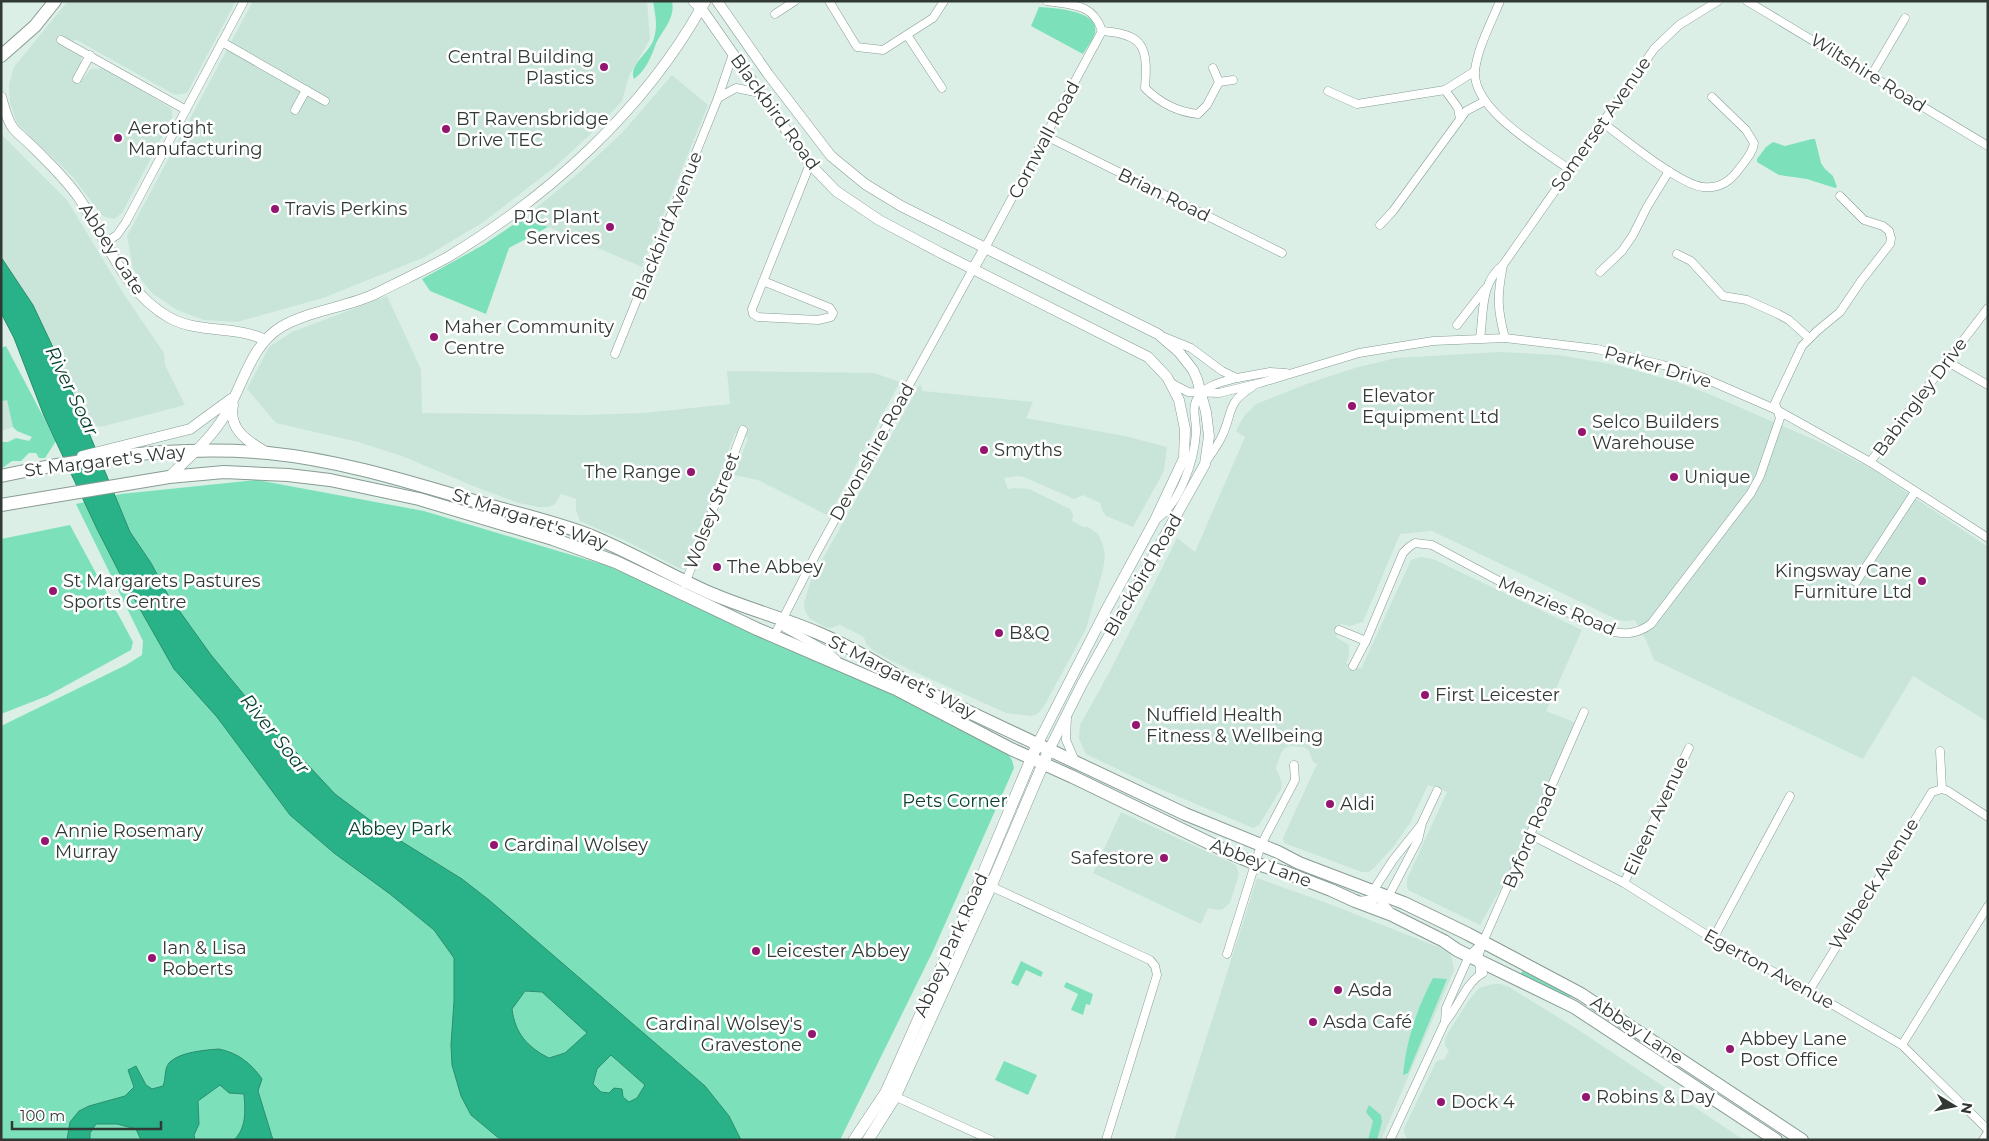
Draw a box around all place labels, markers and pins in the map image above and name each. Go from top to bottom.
place label: Central Building Plastics [448,46,594,89]
marker: Central Building Plastics [598,61,610,73]
place label: BT Ravensbridge Drive TEC [456,108,609,151]
place label: Aerotight Manufacturing [128,117,263,160]
marker: BT Ravensbridge Drive TEC [440,123,452,135]
marker: Aerotight Manufacturing [112,132,124,144]
place label: Travis Perkins [285,198,408,220]
marker: Travis Perkins [269,203,281,215]
place label: PJC Plant Services [513,206,600,249]
marker: PJC Plant Services [604,221,616,233]
place label: Maher Community Centre [444,316,614,359]
marker: Maher Community Centre [428,331,440,343]
place label: Elevator Equipment Ltd [1362,385,1499,428]
marker: Elevator Equipment Ltd [1346,400,1358,412]
place label: Selco Builders Warehouse [1592,411,1719,454]
marker: Selco Builders Warehouse [1576,426,1588,438]
place label: Smyths [994,439,1062,461]
marker: Smyths [978,444,990,456]
place label: The Range [584,461,681,483]
marker: The Range [685,466,697,478]
place label: Unique [1684,466,1751,488]
marker: Unique [1668,471,1680,483]
place label: The Abbey [727,556,823,578]
place label: Kingsway Cane Furniture Ltd [1775,560,1912,603]
marker: The Abbey [711,561,723,573]
place label: St Margarets Pastures Sports Centre [63,570,261,613]
marker: Kingsway Cane Furniture Ltd [1916,575,1928,587]
marker: St Margarets Pastures Sports Centre [47,585,59,597]
place label: B&Q [1009,622,1050,644]
marker: B&Q [993,627,1005,639]
place label: First Leicester [1435,684,1560,706]
marker: First Leicester [1419,689,1431,701]
place label: Nuffield Health Fitness & Wellbeing [1146,704,1323,747]
marker: Nuffield Health Fitness & Wellbeing [1130,719,1142,731]
place label: Aldi [1340,793,1375,815]
marker: Aldi [1324,798,1336,810]
place label: Annie Rosemary Murray [55,820,203,863]
place label: Cardinal Wolsey [504,834,648,856]
marker: Annie Rosemary Murray [39,835,51,847]
marker: Cardinal Wolsey [488,839,500,851]
place label: Safestore [1071,847,1154,869]
marker: Safestore [1158,852,1170,864]
place label: Ian & Lisa Roberts [162,937,247,980]
place label: Leicester Abbey [766,940,910,962]
marker: Leicester Abbey [750,945,762,957]
marker: Ian & Lisa Roberts [146,952,158,964]
place label: Asda [1348,979,1392,1001]
marker: Asda [1332,984,1344,996]
place label: Asda Café [1323,1011,1412,1033]
place label: Cardinal Wolsey's Gravestone [646,1013,802,1056]
marker: Asda Café [1307,1016,1319,1028]
marker: Cardinal Wolsey's Gravestone [806,1028,818,1040]
place label: Abbey Lane Post Office [1740,1028,1847,1071]
marker: Abbey Lane Post Office [1724,1043,1736,1055]
place label: Robins & Day [1596,1086,1715,1108]
place label: Dock 4 [1451,1091,1515,1113]
marker: Robins & Day [1580,1091,1592,1103]
marker: Dock 4 [1435,1096,1447,1108]

